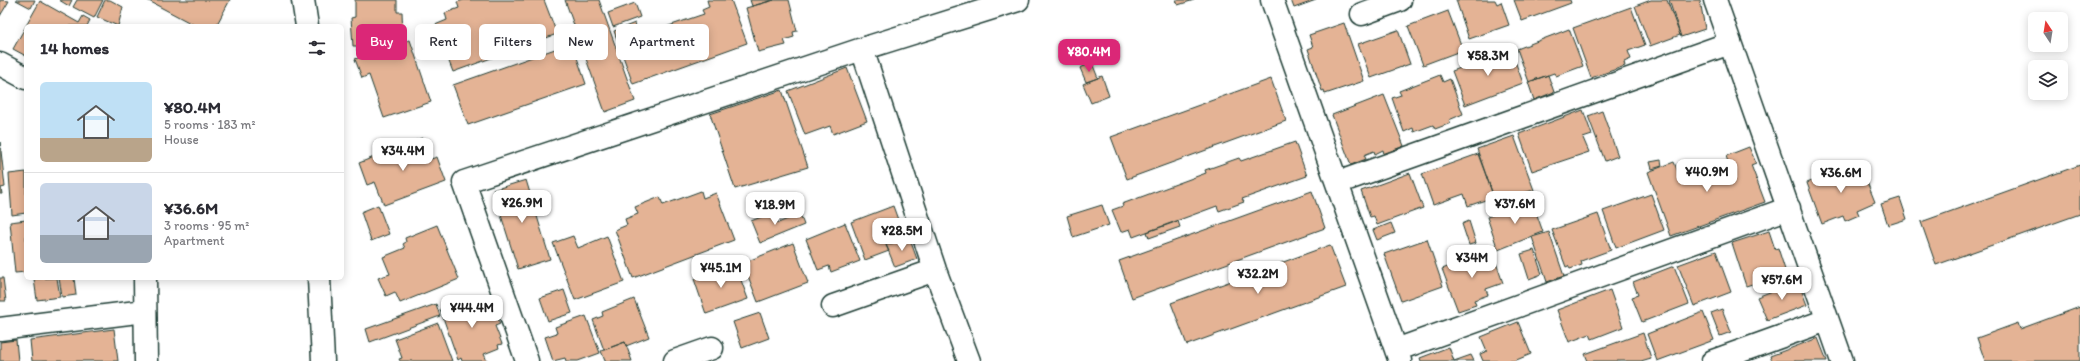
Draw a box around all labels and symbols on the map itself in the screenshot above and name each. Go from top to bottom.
north arrow [2028,12,2068,52]
pin: ¥80.4M [1056,39,1122,73]
pin: ¥58.3M [1455,43,1521,77]
pin: ¥34.4M [370,138,436,172]
pin: ¥40.9M [1674,159,1740,193]
pin: ¥36.6M [1808,160,1874,194]
pin: ¥26.9M [489,190,555,224]
pin: ¥37.6M [1482,191,1548,225]
pin: ¥18.9M [742,192,808,226]
pin: ¥28.5M [869,218,935,252]
pin: ¥34M [1448,245,1496,279]
pin: ¥45.1M [688,255,754,289]
pin: ¥32.2M [1225,261,1291,295]
pin: ¥57.6M [1749,267,1815,301]
pin: ¥44.4M [439,295,505,329]

